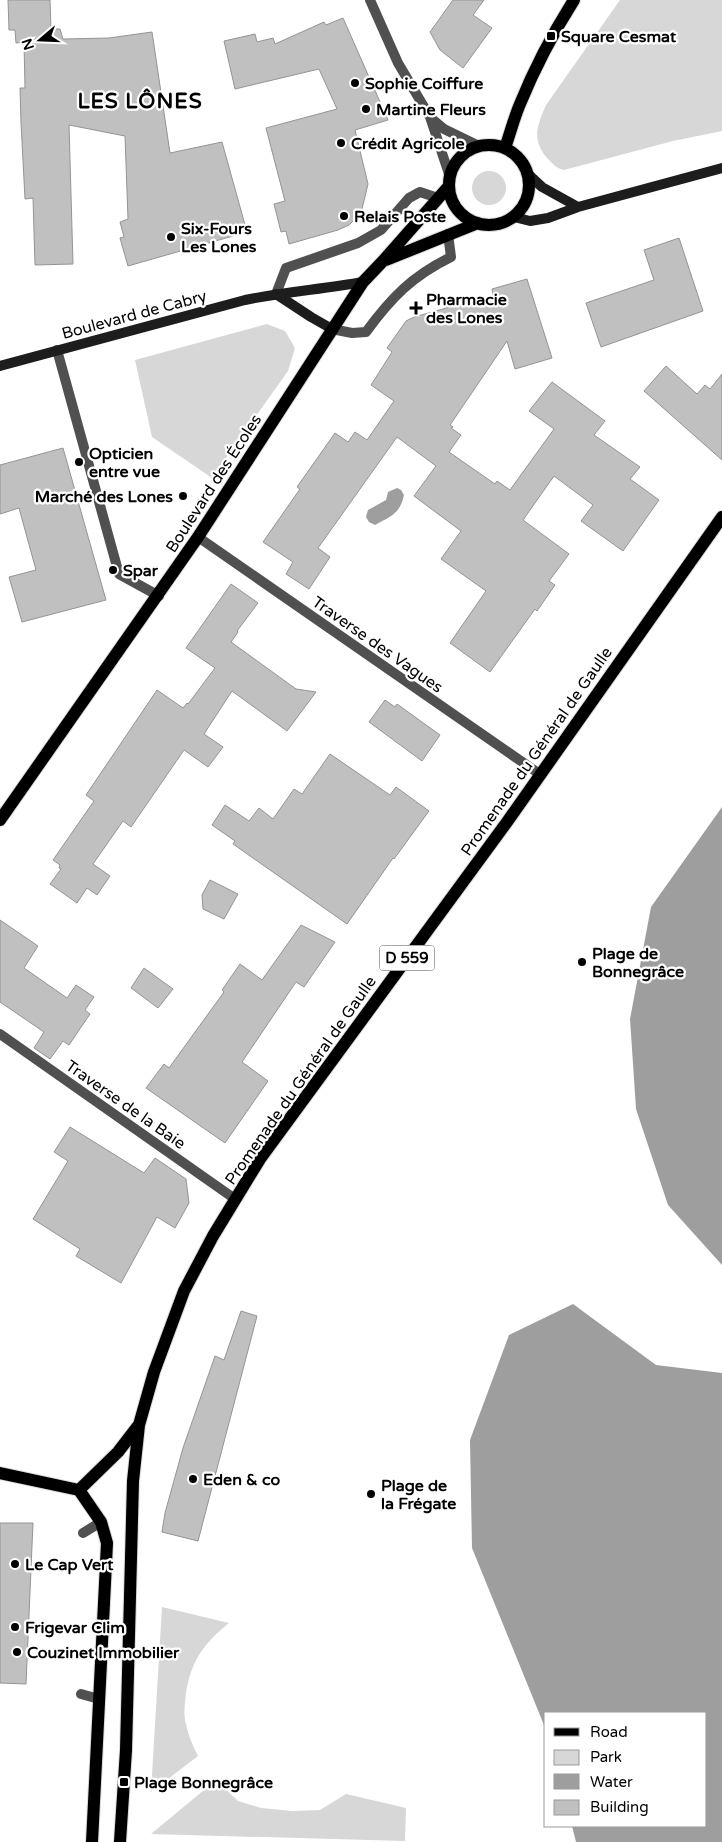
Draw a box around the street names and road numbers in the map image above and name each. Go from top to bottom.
street label: Boulevard de Cabry [60,286,209,344]
street label: Boulevard des Écoles [162,411,266,556]
street label: Traverse des Vagues [308,592,447,697]
street label: Promenade du Général de Gaulle [457,643,617,860]
road number: D 559 [380,946,434,970]
street label: Promenade du Général de Gaulle [221,972,381,1189]
street label: Traverse de la Baie [62,1056,189,1154]

